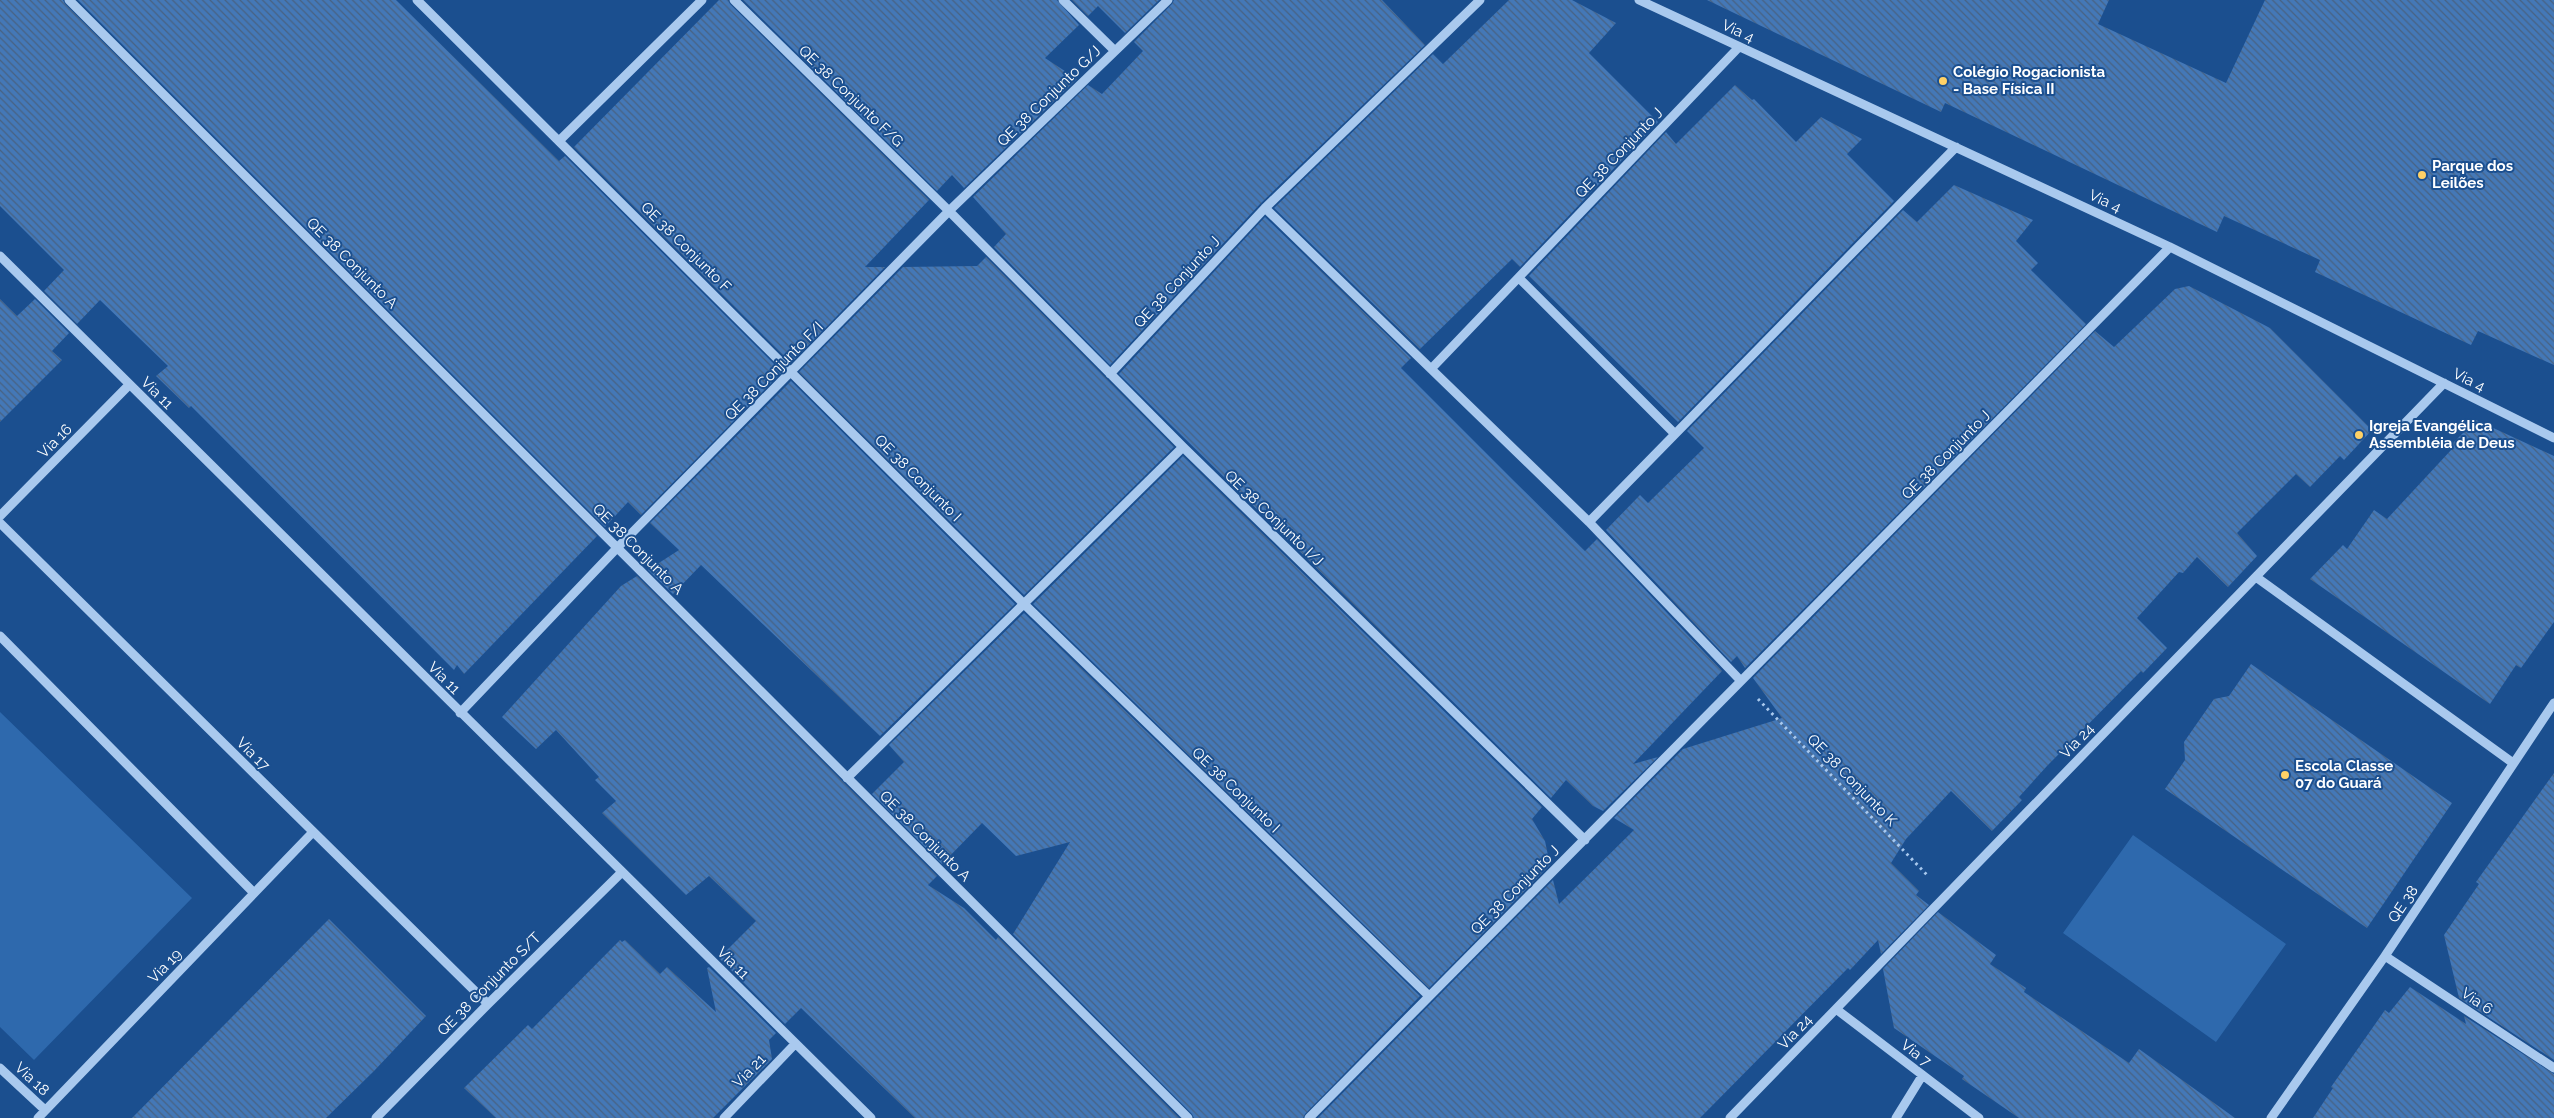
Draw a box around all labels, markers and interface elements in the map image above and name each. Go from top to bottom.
street label: Via 4 [1719,16,1757,46]
street label: QE 38 Conjunto F/G [795,41,907,151]
street label: QE 38 Conjunto G/J [993,42,1105,150]
place label: Colégio Rogacionista - Base Física II [1953,63,2105,98]
marker: Colégio Rogacionista - Base Física II [1937,75,1949,87]
street label: QE 38 Conjunto J [1571,104,1667,202]
place label: Parque dos Leilões [2432,157,2513,192]
marker: Parque dos Leilões [2416,169,2428,181]
street label: Via 4 [2086,186,2124,216]
street label: QE 38 Conjunto F [637,198,735,296]
street label: QE 38 Conjunto A [303,214,401,312]
street label: QE 38 Conjunto J [1130,233,1224,331]
street label: QE 38 Conjunto F/I [721,318,827,424]
street label: Via 4 [2450,365,2488,395]
street label: Via 11 [137,373,177,413]
street label: QE 38 Conjunto J [1898,407,1994,503]
place label: Igreja Evangélica Assembléia de Deus [2369,417,2515,452]
street label: Via 16 [34,420,76,462]
marker: Igreja Evangélica Assembléia de Deus [2353,429,2365,441]
street label: QE 38 Conjunto I [871,431,965,525]
street label: QE 38 Conjunto I/J [1221,466,1327,570]
street label: QE 38 Conjunto A [589,500,687,598]
street label: Via 11 [424,658,464,698]
street label: Via 24 [2056,720,2098,762]
street label: QE 38 Conjunto K [1803,730,1901,830]
street label: Via 17 [233,734,273,774]
street label: QE 38 Conjunto I [1188,744,1284,836]
place label: Escola Classe 07 do Guará [2295,757,2393,792]
marker: Escola Classe 07 do Guará [2279,769,2291,781]
street label: QE 38 Conjunto A [876,787,974,885]
street label: QE 38 Conjunto J [1467,842,1563,938]
street label: QE 38 [2384,882,2422,926]
street label: QE 38 Conjunto S/T [434,929,544,1039]
street label: Via 11 [713,943,753,983]
street label: Via 19 [144,945,186,987]
street label: Via 6 [2458,984,2496,1018]
street label: Via 24 [1774,1011,1816,1053]
street label: Via 7 [1897,1036,1935,1070]
street label: Via 21 [729,1050,770,1092]
street label: Via 18 [11,1059,53,1100]

